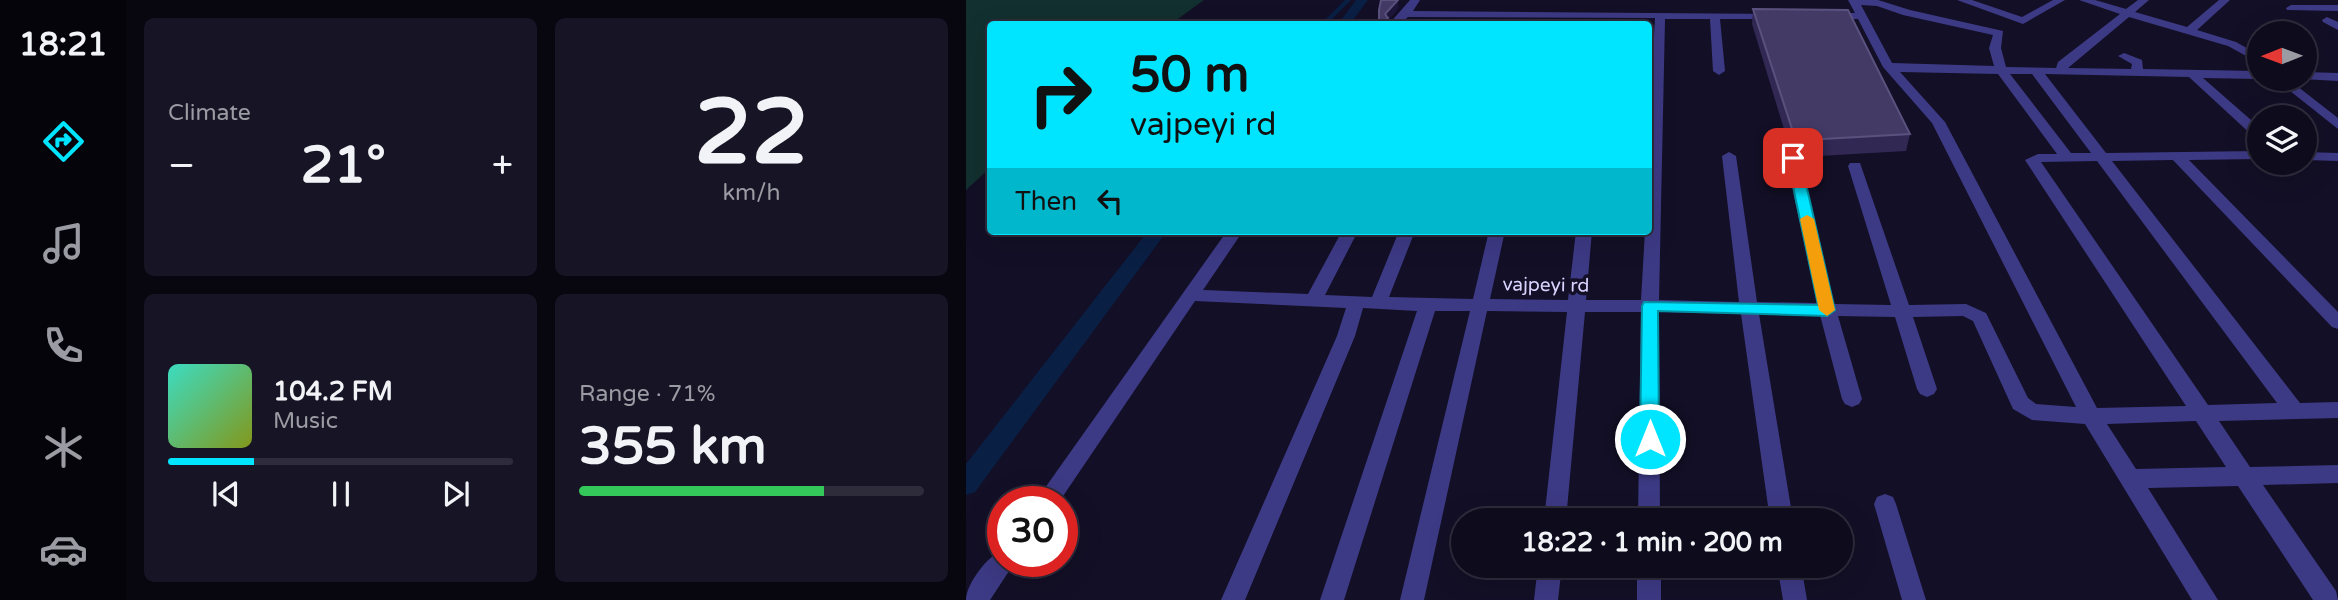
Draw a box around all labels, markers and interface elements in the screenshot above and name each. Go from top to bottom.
north arrow [2247,21,2317,91]
map controls [2247,21,2317,175]
text: 18:21 [19,26,107,64]
text: 50 m [1130,46,1249,105]
icon: right [1015,49,1106,140]
text: 22 [694,78,809,188]
text: Climate [168,99,251,127]
button: layers [2247,105,2317,175]
text: vajpeyi rd [1130,106,1276,144]
icon: directions [39,117,88,166]
pin [1763,128,1823,188]
text: 21° [301,134,386,197]
icon: arrive [1774,139,1812,177]
text: − [168,143,195,189]
text: + [492,143,513,189]
text: km/h [723,179,780,207]
icon: left [1091,182,1129,220]
text: Then [1015,186,1077,217]
icon: music [39,219,88,268]
street label: vajpeyi rd [1502,273,1590,297]
icon: phone [39,321,88,370]
text: 104.2 FM [273,376,393,407]
text: Range · 71% [579,380,715,408]
position arrow [1613,402,1687,476]
text: Music [273,407,338,435]
text: 355 km [579,415,767,478]
icon: climate [39,423,88,472]
icon: previous [207,475,245,513]
icon: pause [322,475,360,513]
icon: next [437,475,475,513]
speed limit sign: 30 [987,486,1078,577]
icon: car [39,525,88,574]
text: 18:22 · 1 min · 200 m [1521,527,1783,558]

